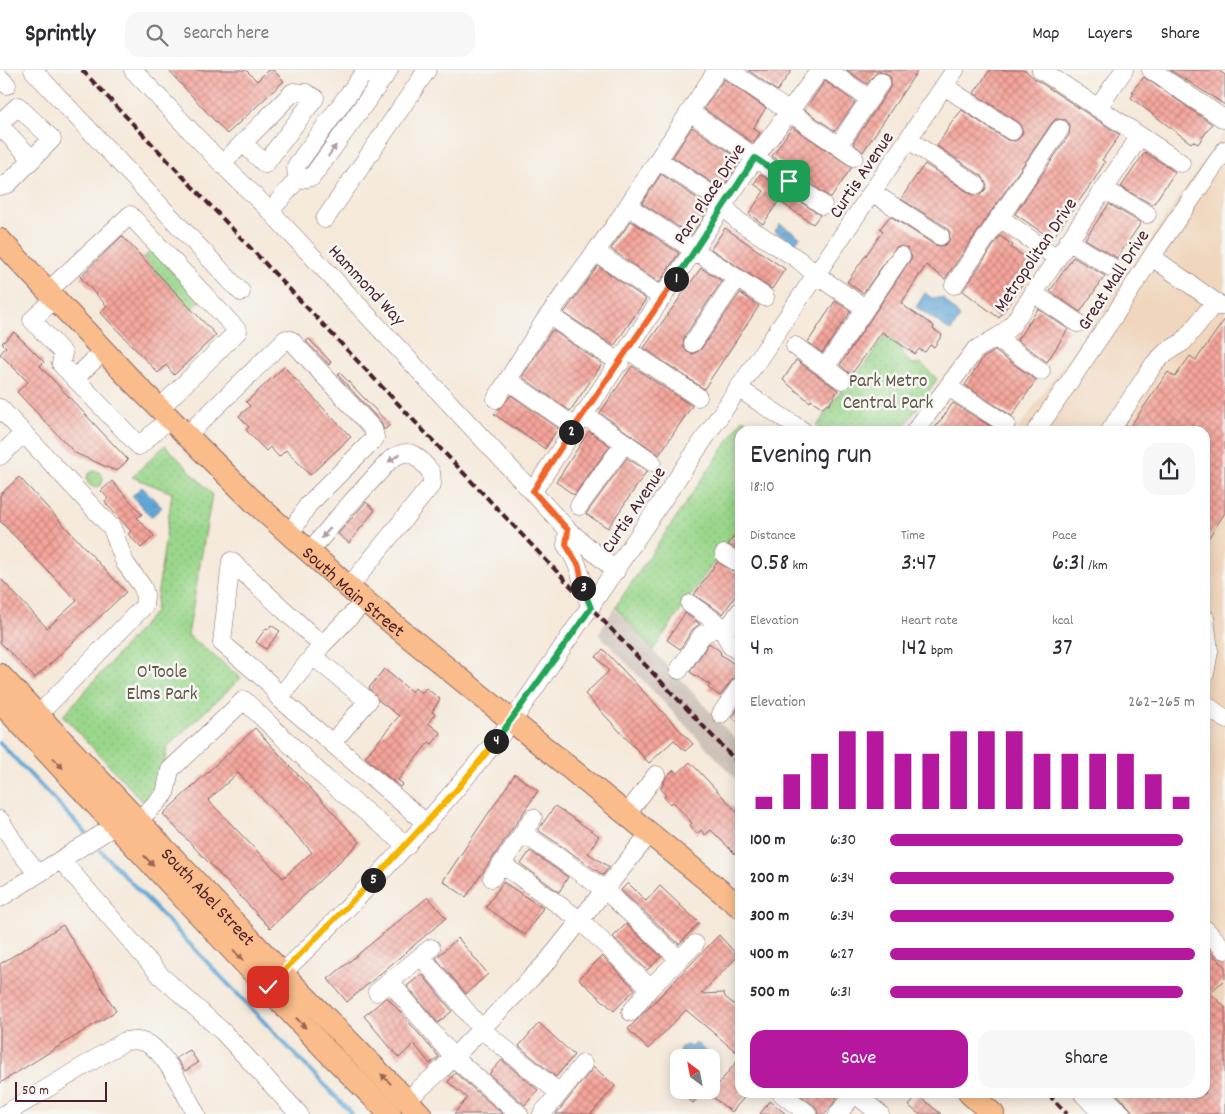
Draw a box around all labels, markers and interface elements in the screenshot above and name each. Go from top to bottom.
search box [125,12,475,57]
text: Sprintly [25,18,95,52]
icon: search [143,21,171,49]
text: Search here [183,21,269,48]
text: Map [1032,22,1059,47]
text: Layers [1087,22,1133,47]
text: Share [1161,22,1200,47]
street label: Curtis Avenue [824,127,902,225]
street label: Parc Place Drive [668,139,754,251]
one-way arrow [327,145,338,158]
pin [768,160,810,202]
icon: arrive [775,167,803,195]
street label: Metropolitan Drive [989,193,1085,319]
street label: Great Mall Drive [1072,225,1158,337]
street label: Hammond Way [321,240,411,333]
pin: 1 [664,266,688,292]
text: 1 [675,269,678,289]
park label: Park Metro Central Park [843,369,934,418]
pin: 2 [558,420,584,444]
text: 2 [568,422,575,442]
text: Evening run [750,437,872,477]
button: share [1143,443,1195,495]
one-way arrow [387,453,401,463]
street label: Curtis Avenue [596,462,674,560]
text: 18:10 [750,476,775,499]
one-way arrow [320,526,331,539]
text: Distance [750,526,796,546]
text: Time [901,526,925,546]
text: Pace [1052,526,1077,546]
street label: South Main Street [295,541,409,645]
text: 0.58 [750,546,789,582]
text: 3:47 [901,546,936,582]
text: 6:31 [1052,546,1085,582]
text: km [789,556,808,576]
text: /km [1085,556,1108,576]
pin: 3 [570,576,596,600]
text: 3 [580,578,587,598]
text: Elevation [750,611,799,631]
text: Heart rate [901,611,958,631]
text: kcal [1052,611,1073,631]
text: 4 [750,631,760,667]
text: 142 [901,631,928,667]
text: 37 [1052,631,1073,667]
text: m [760,641,773,661]
text: bpm [928,641,953,661]
park label: O'Toole Elms Park [127,660,198,709]
text: Elevation [750,691,806,714]
text: 262–265 m [1128,691,1195,714]
pin: 4 [484,728,508,754]
text: 4 [494,731,499,751]
one-way arrow [52,757,64,769]
text: 100 m [750,829,786,852]
text: 6:30 [830,829,856,852]
street label: South Abel Street [153,843,260,954]
one-way arrow [143,854,155,866]
text: 200 m [750,867,789,890]
text: 6:34 [830,867,854,890]
pin: 5 [360,868,386,892]
text: 5 [370,870,377,890]
text: 300 m [750,905,789,928]
text: 6:34 [830,905,854,928]
text: 400 m [750,943,789,966]
text: 6:27 [830,943,854,966]
one-way arrow [232,949,244,961]
pin [247,966,289,1008]
icon: check [254,973,282,1001]
text: 500 m [750,981,790,1004]
text: 6:31 [830,981,851,1004]
one-way arrow [295,1016,307,1028]
button: Save [750,1030,968,1088]
button: Share [978,1030,1195,1088]
north arrow [670,1049,720,1099]
map controls [670,1049,720,1099]
one-way arrow [380,1073,392,1085]
scale bar [15,1079,108,1102]
text: 50 m [22,1081,49,1101]

